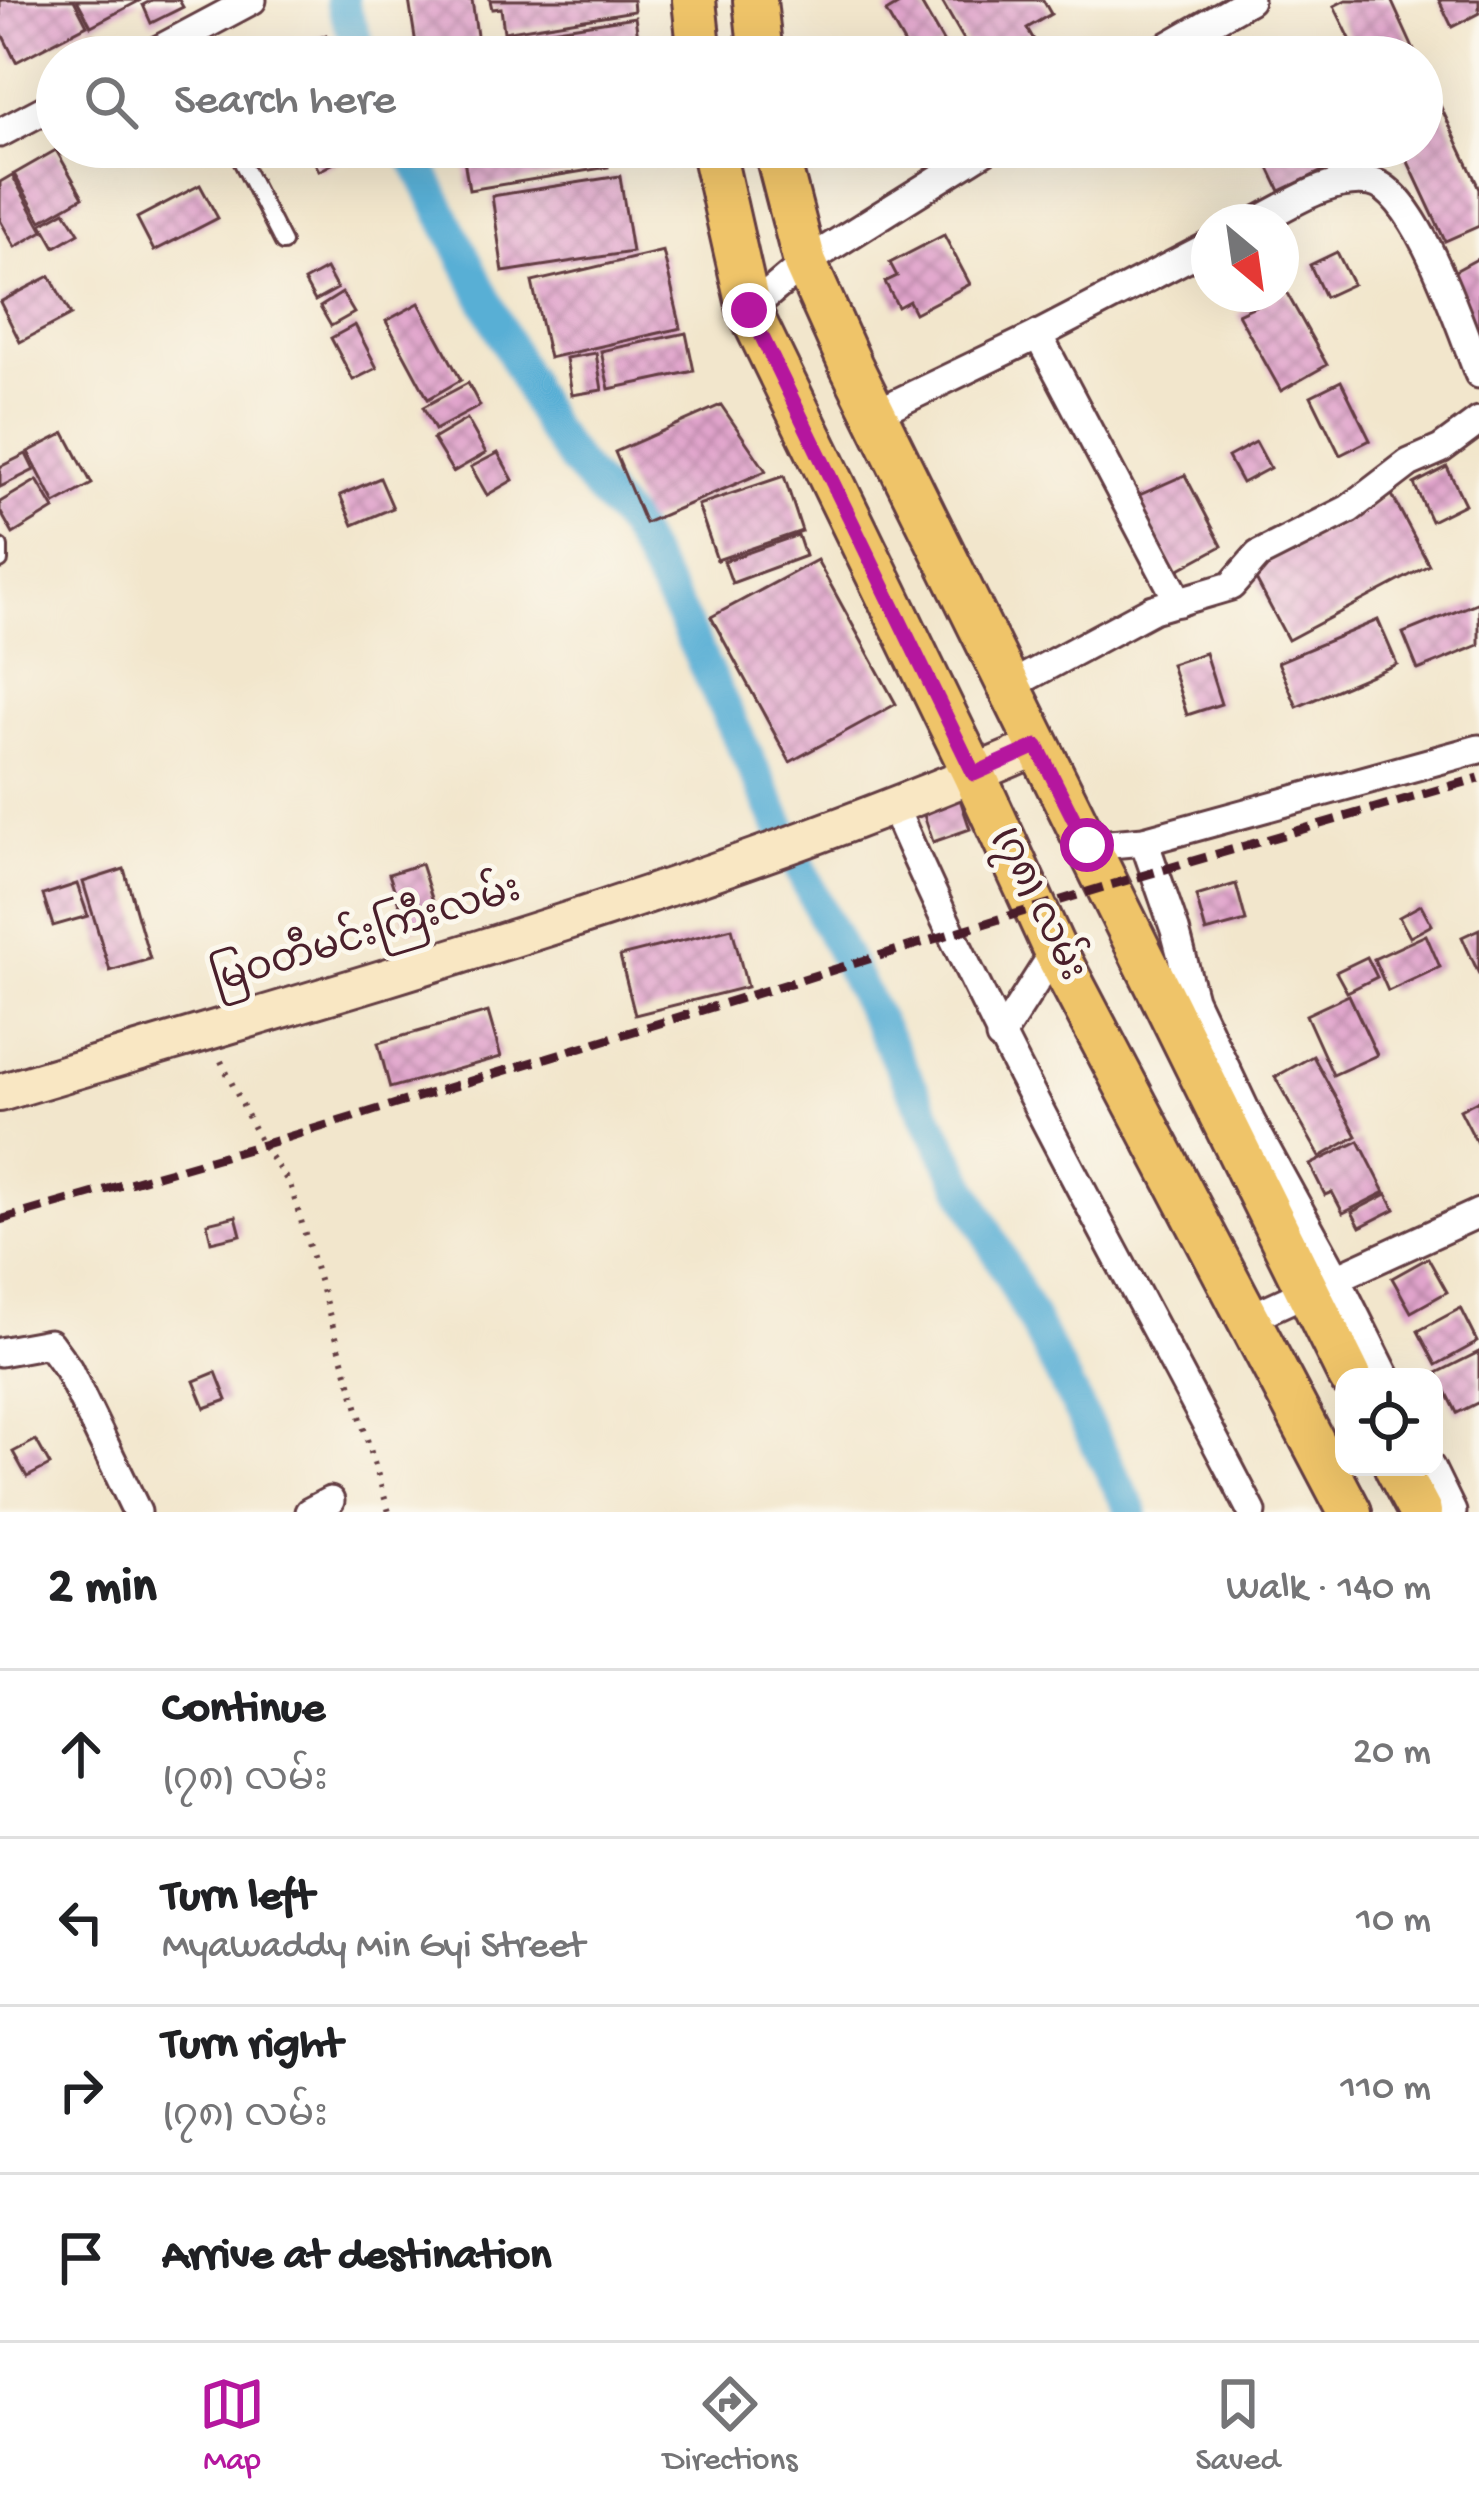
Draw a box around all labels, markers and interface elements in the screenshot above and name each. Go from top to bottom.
search box [36,36,1443,168]
icon: search [78,69,144,135]
text: Search here [174,76,396,129]
north arrow [1191,204,1299,312]
route end [722,283,776,337]
street label: (၇၈) လမ်း [977,816,1101,990]
route start [1060,818,1114,872]
street label: မြဝတီမင်းကြီးလမ်း [204,861,528,1009]
map controls [1335,1368,1443,1476]
button: locate [1335,1368,1443,1476]
text: 2 min [48,1560,157,1620]
text: Walk · 140 m [1226,1567,1431,1613]
text: Continue [162,1684,325,1737]
icon: ahead [48,1721,114,1787]
text: 20 m [1353,1731,1431,1777]
text: (၇၈) လမ်း [162,1759,328,1805]
text: Turn left [162,1872,314,1925]
icon: left [48,1889,114,1955]
text: 10 m [1356,1899,1431,1945]
text: Myawaddy Min Gyi Street [162,1925,585,1971]
text: Turn right [162,2020,342,2073]
icon: right [48,2057,114,2123]
text: 110 m [1340,2067,1431,2113]
text: (၇၈) လမ်း [162,2095,328,2141]
icon: arrive [48,2225,114,2291]
text: Arrive at destination [162,2231,551,2284]
tab: Map [199,2371,265,2481]
tab: Directions [663,2371,797,2481]
tab: Saved [1195,2371,1280,2481]

